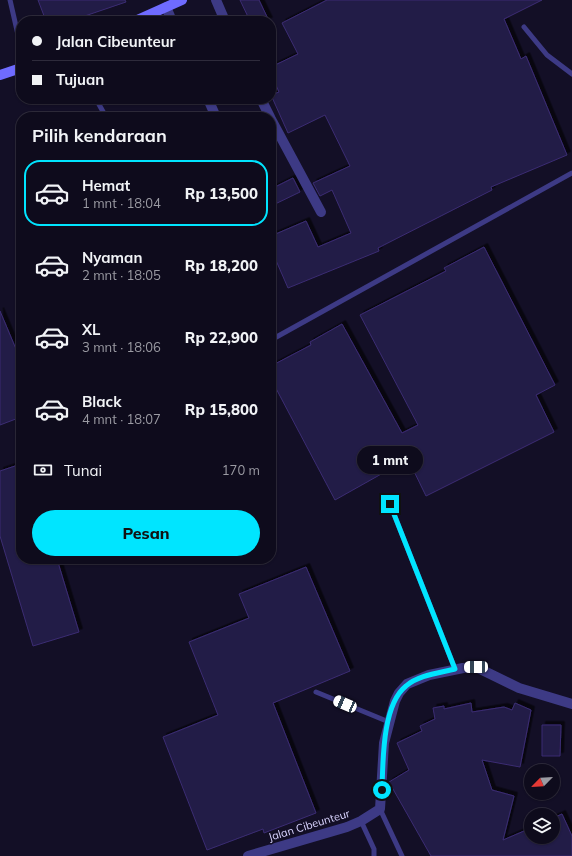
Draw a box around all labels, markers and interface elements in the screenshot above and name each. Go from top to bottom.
text: Jalan Cibeunteur [56,32,175,51]
text: Tujuan [56,70,104,89]
text: Pilih kendaraan [32,124,167,147]
icon: car [34,175,70,211]
text: Hemat [82,176,130,195]
text: Rp 13,500 [185,184,258,203]
text: 1 mnt · 18:04 [82,195,161,211]
icon: car [34,247,70,283]
text: Nyaman [82,248,142,267]
text: Rp 18,200 [185,256,258,275]
text: 2 mnt · 18:05 [82,267,161,283]
icon: car [34,319,70,355]
text: XL [82,320,100,339]
text: Rp 22,900 [185,328,258,347]
text: 3 mnt · 18:06 [82,339,161,355]
icon: car [34,391,70,427]
text: Black [82,392,121,411]
text: Rp 15,800 [185,400,258,419]
text: 4 mnt · 18:07 [82,411,161,427]
callout: 1 mnt [357,446,423,474]
text: 1 mnt [372,452,408,468]
icon: cash [32,459,54,481]
text: Tunai [64,461,102,480]
text: 170 m [222,462,260,478]
route end [381,495,399,513]
button: Pesan [32,510,260,556]
car [464,661,488,673]
car [332,694,358,714]
north arrow [524,764,560,800]
map controls [524,764,560,844]
route start [373,781,391,799]
street label: Jalan Cibeunteur [267,806,351,844]
button: layers [524,808,560,844]

